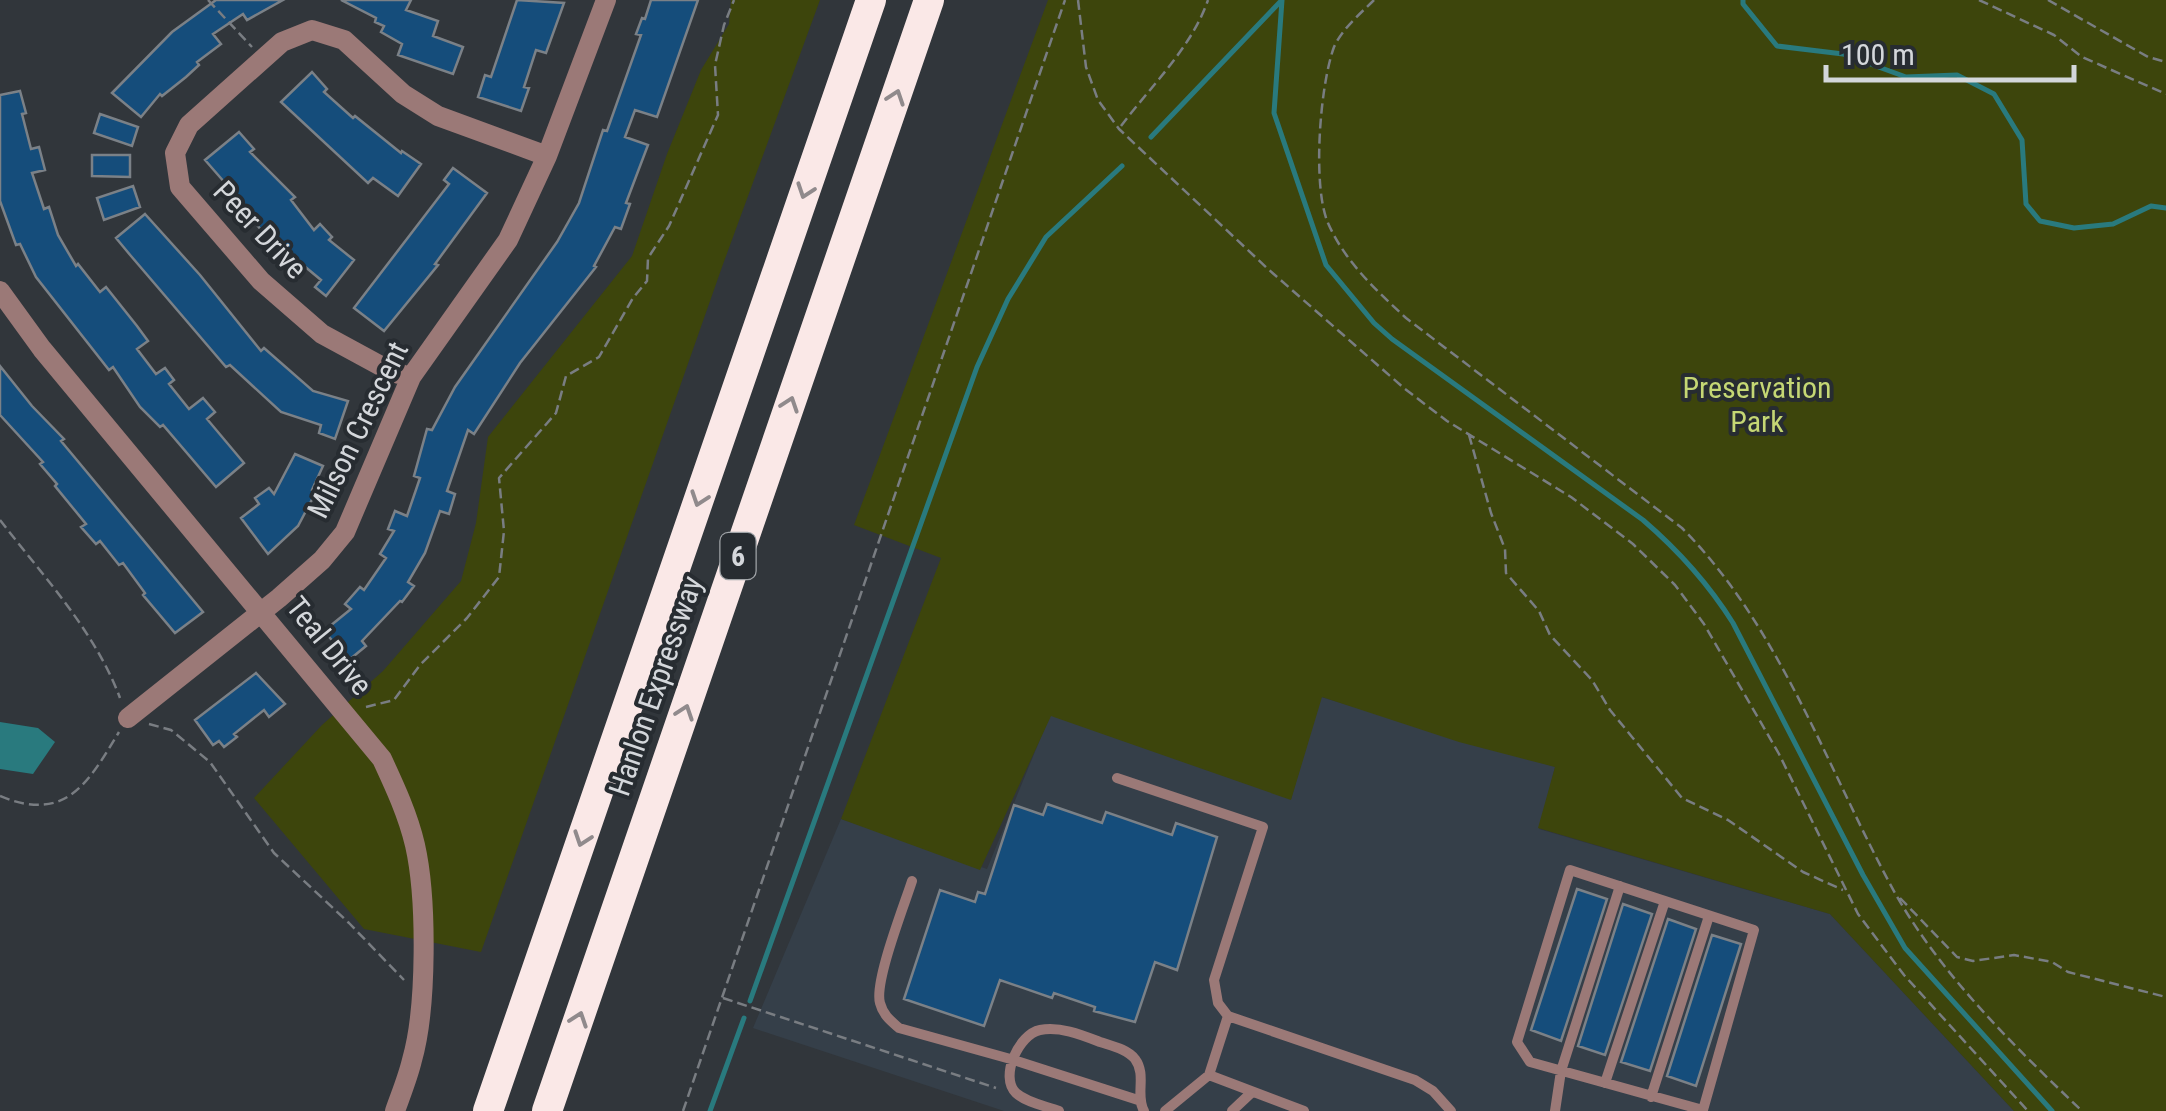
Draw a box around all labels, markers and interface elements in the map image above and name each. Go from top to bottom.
scale bar [1826,20,2074,82]
text: 100 m [1841,37,1915,72]
one-way arrow [884,89,905,106]
street label: Peer Drive [206,174,314,286]
one-way arrow [796,182,816,199]
street label: Milson Crescent [300,336,415,524]
park label: Preservation Park [1682,370,1832,439]
one-way arrow [779,397,799,414]
one-way arrow [690,489,711,506]
road number: 6 [720,533,756,579]
street label: Hanlon Expressway [602,571,710,800]
street label: Teal Drive [279,590,380,702]
one-way arrow [673,704,693,721]
one-way arrow [573,830,594,847]
one-way arrow [567,1011,587,1028]

